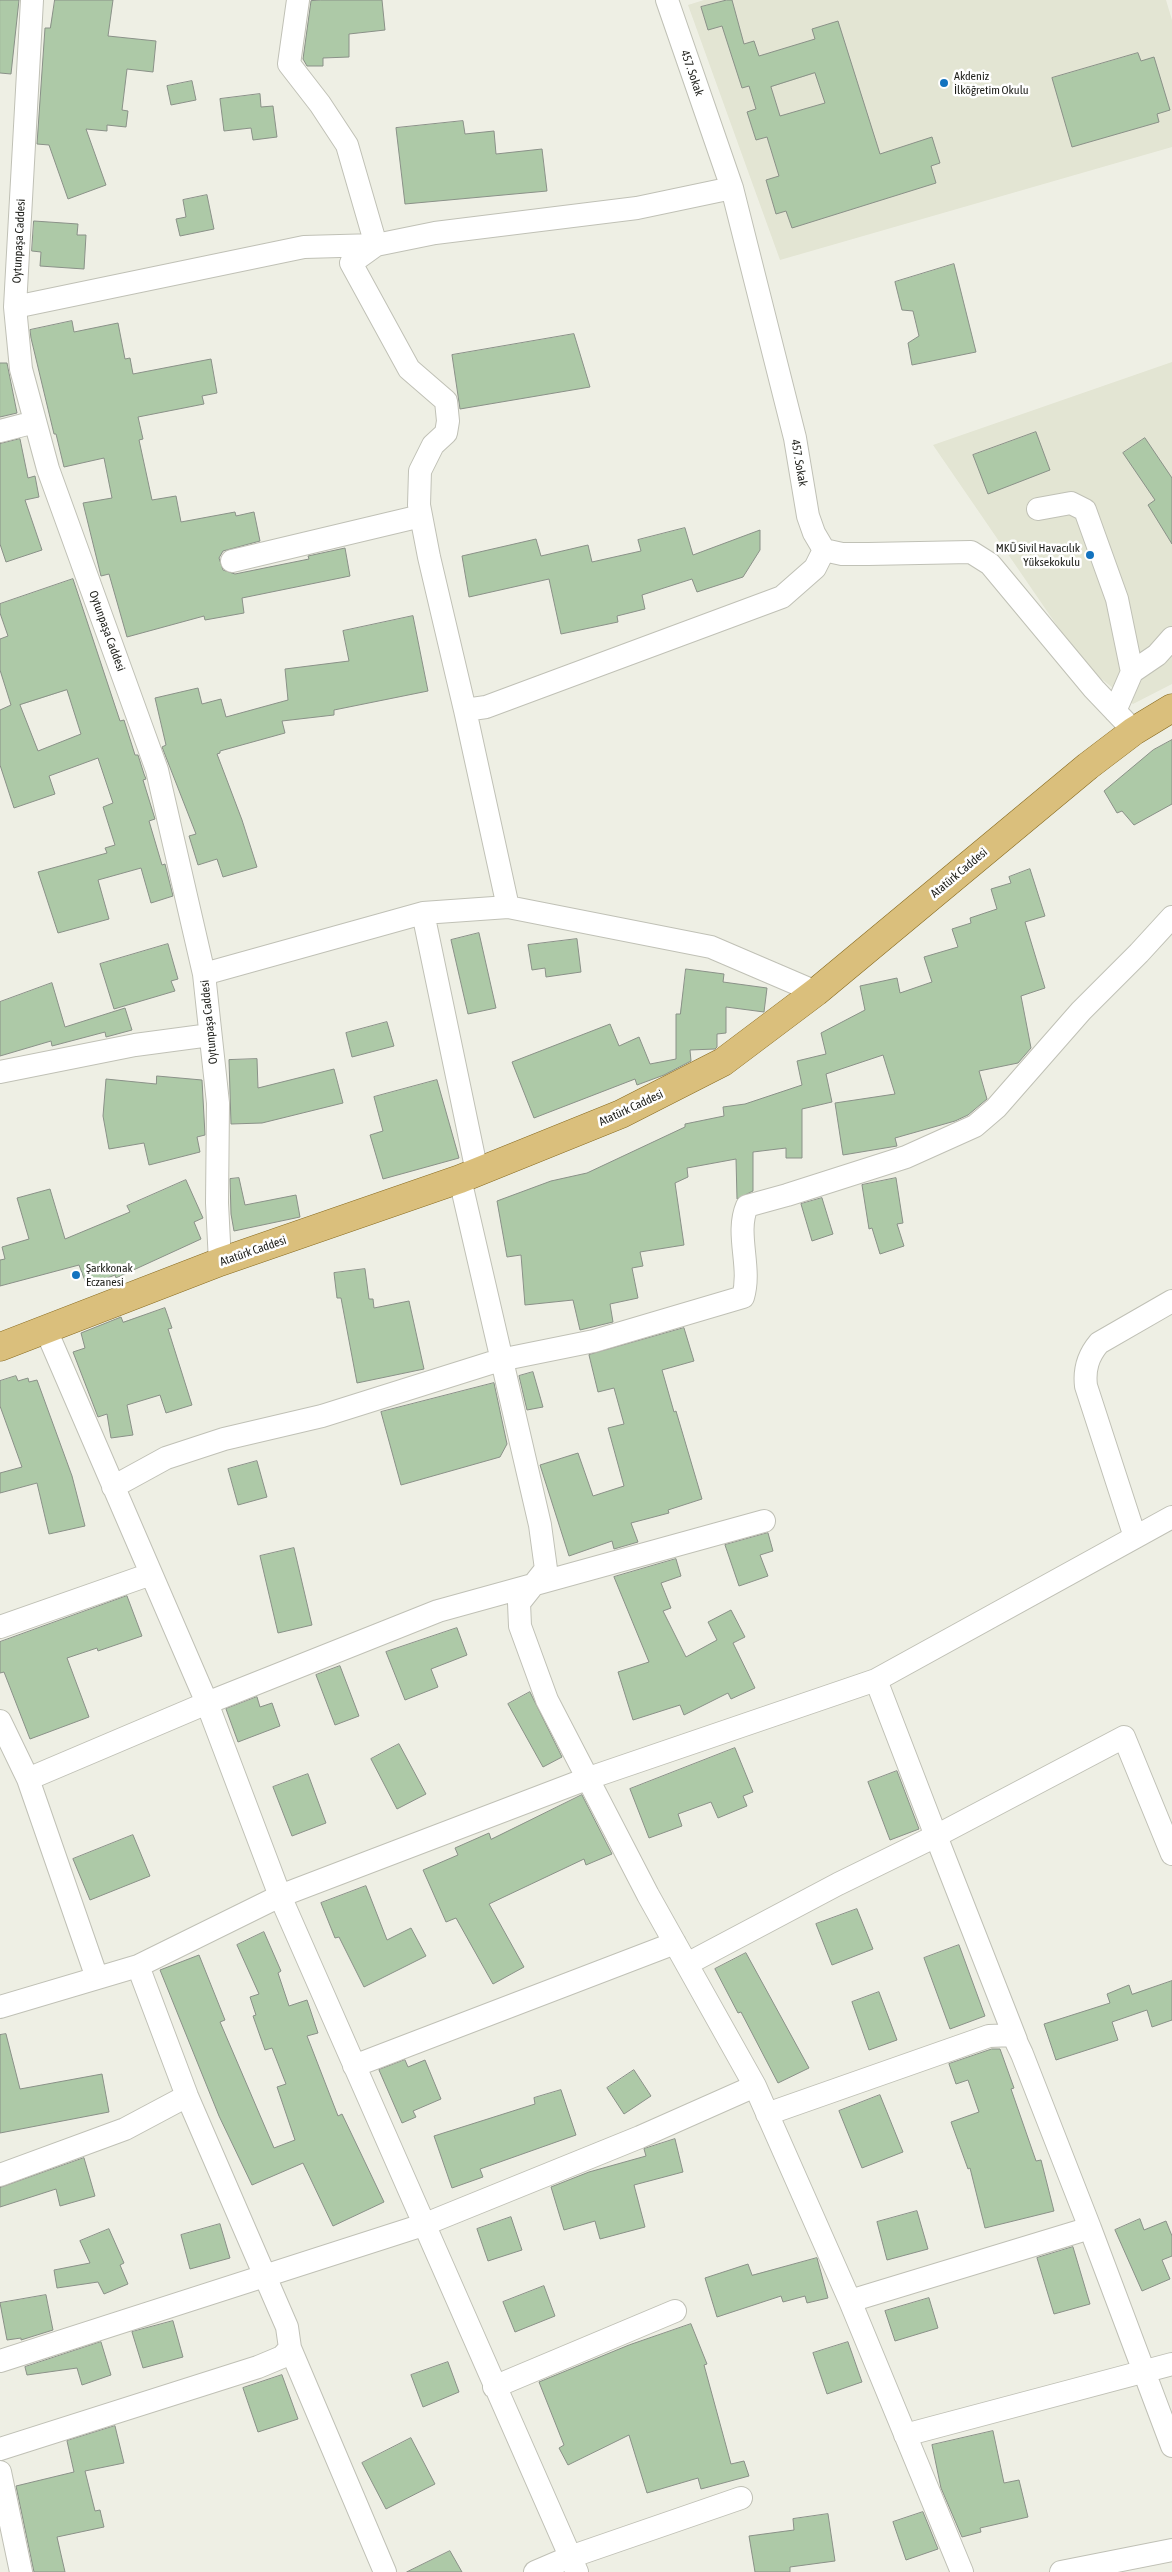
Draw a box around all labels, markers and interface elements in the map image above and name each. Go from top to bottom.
street label: 457. Sokak [677,48,707,98]
place label: Akdeniz İlköğretim Okulu [954,69,1029,97]
marker: Akdeniz İlköğretim Okulu [938,77,950,89]
street label: Oytunpaşa Caddesi [10,198,28,284]
street label: 457. Sokak [788,438,810,488]
place label: MKÜ Sivil Havacılık Yüksekokulu [996,541,1080,569]
marker: MKÜ Sivil Havacılık Yüksekokulu [1084,549,1096,561]
street label: Oytunpaşa Caddesi [86,589,128,673]
street label: Atatürk Caddesi [928,845,990,901]
street label: Oytunpaşa Caddesi [197,979,221,1065]
street label: Atatürk Caddesi [596,1087,666,1129]
street label: Atatürk Caddesi [218,1233,288,1269]
place label: Şarkkonak Eczanesi [86,1261,133,1289]
marker: Şarkkonak Eczanesi [70,1269,82,1281]

